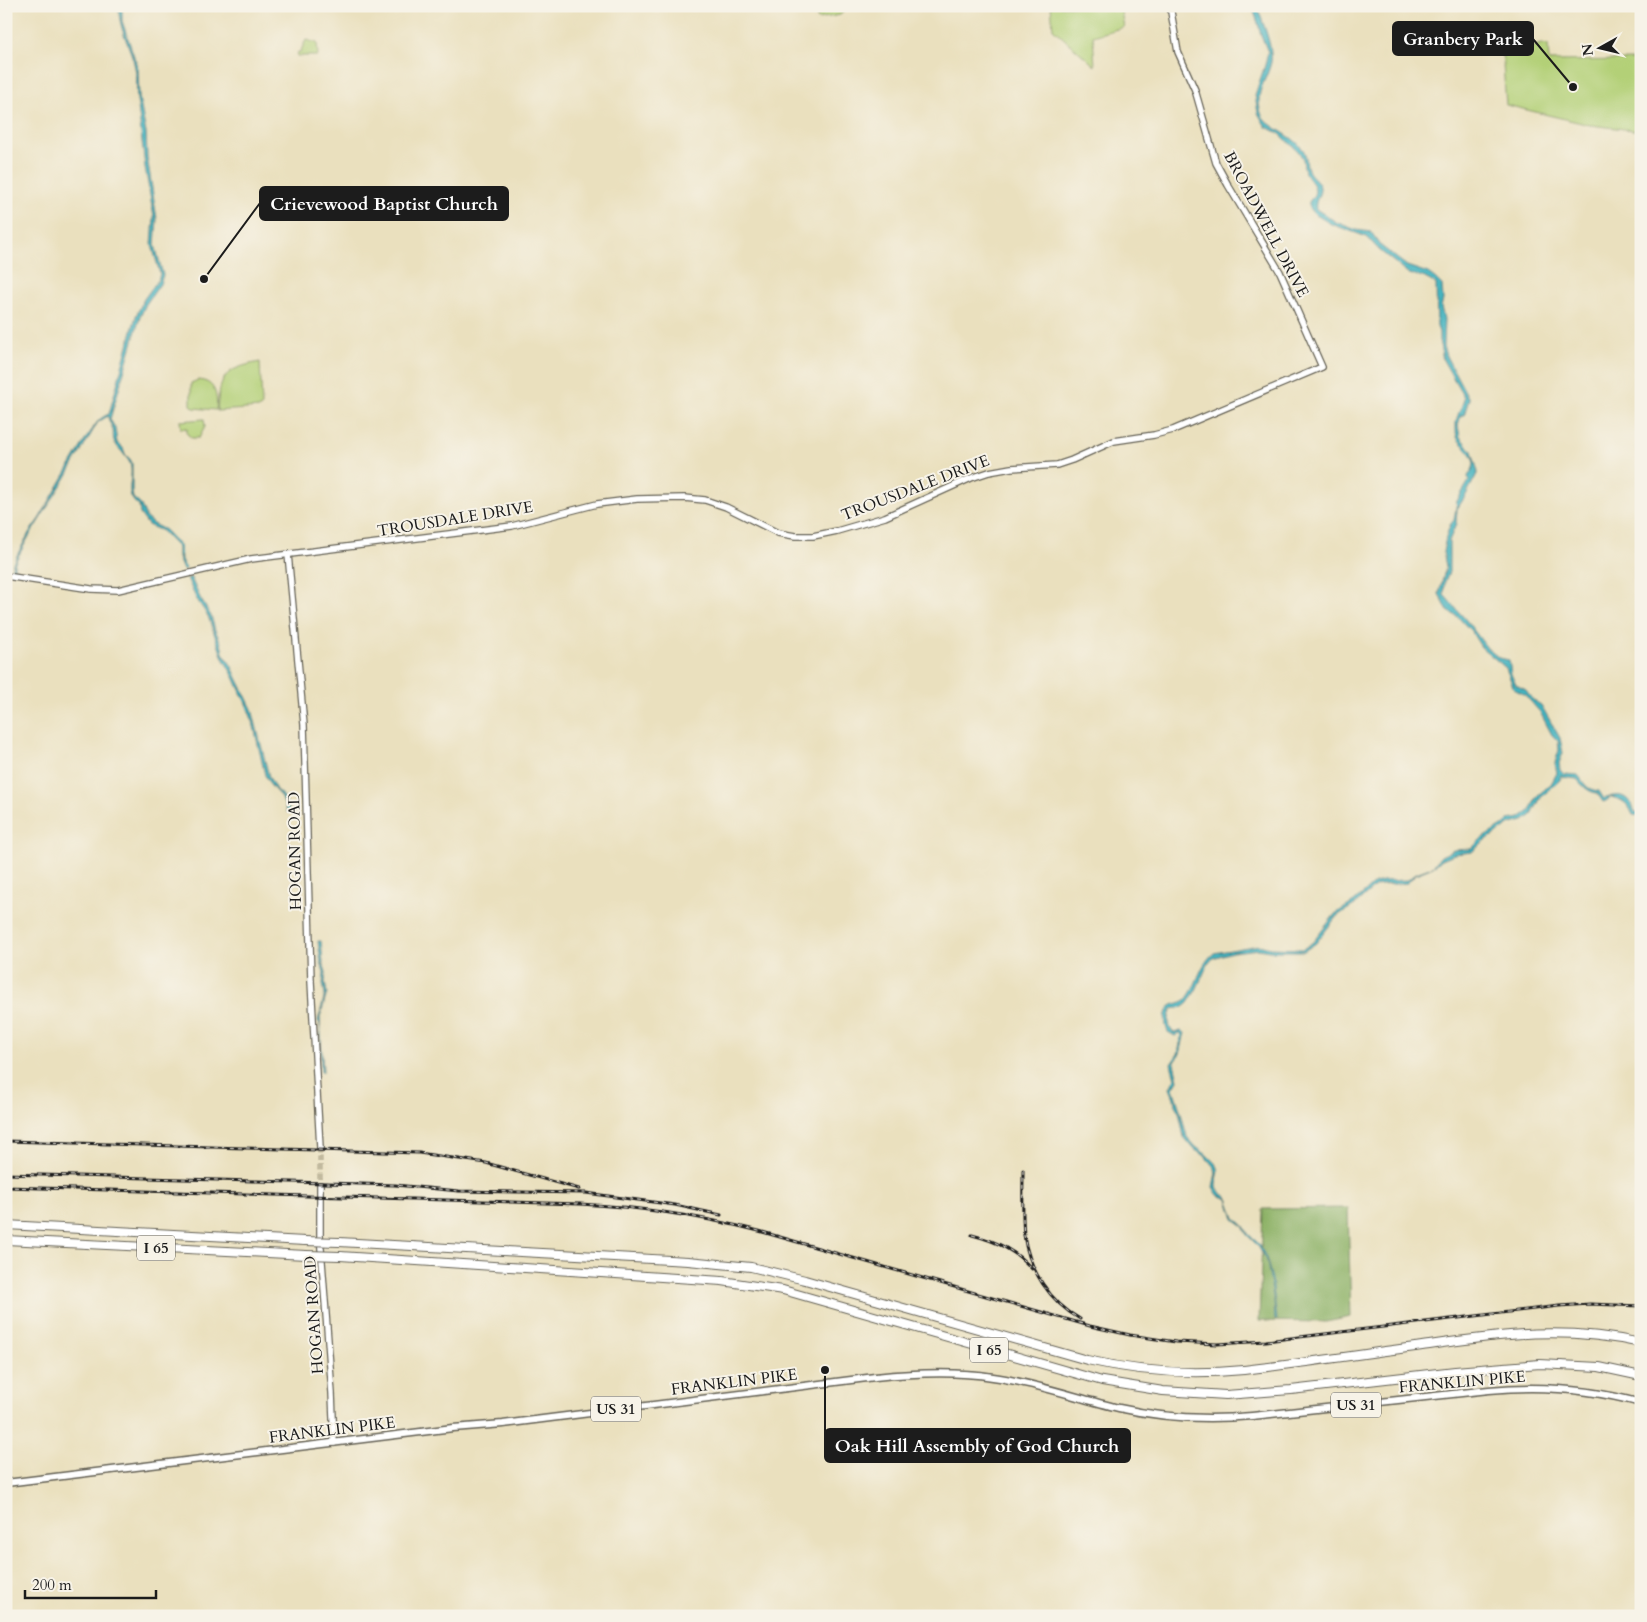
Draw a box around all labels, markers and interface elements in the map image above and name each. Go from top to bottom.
callout: Granbery Park [1393,22,1533,55]
north arrow [1574,22,1624,72]
text: Granbery Park [1403,27,1524,52]
text: N [1577,42,1598,57]
street label: BROADWELL DRIVE [1218,148,1314,302]
callout: Crievewood Baptist Church [260,187,508,220]
text: Crievewood Baptist Church [270,192,498,217]
street label: TROUSDALE DRIVE [838,449,993,526]
street label: TROUSDALE DRIVE [376,496,535,542]
street label: HOGAN ROAD [283,792,307,910]
road number: I 65 [137,1236,175,1260]
street label: HOGAN ROAD [299,1255,329,1375]
road number: I 65 [970,1338,1008,1362]
street label: FRANKLIN PIKE [670,1363,799,1401]
street label: FRANKLIN PIKE [1398,1365,1526,1398]
road number: US 31 [1331,1392,1381,1418]
road number: US 31 [591,1396,641,1422]
street label: FRANKLIN PIKE [268,1411,397,1449]
callout: Oak Hill Assembly of God Church [825,1429,1130,1462]
text: Oak Hill Assembly of God Church [835,1434,1119,1459]
scale bar [25,1567,156,1599]
text: 200 m [32,1575,72,1595]

